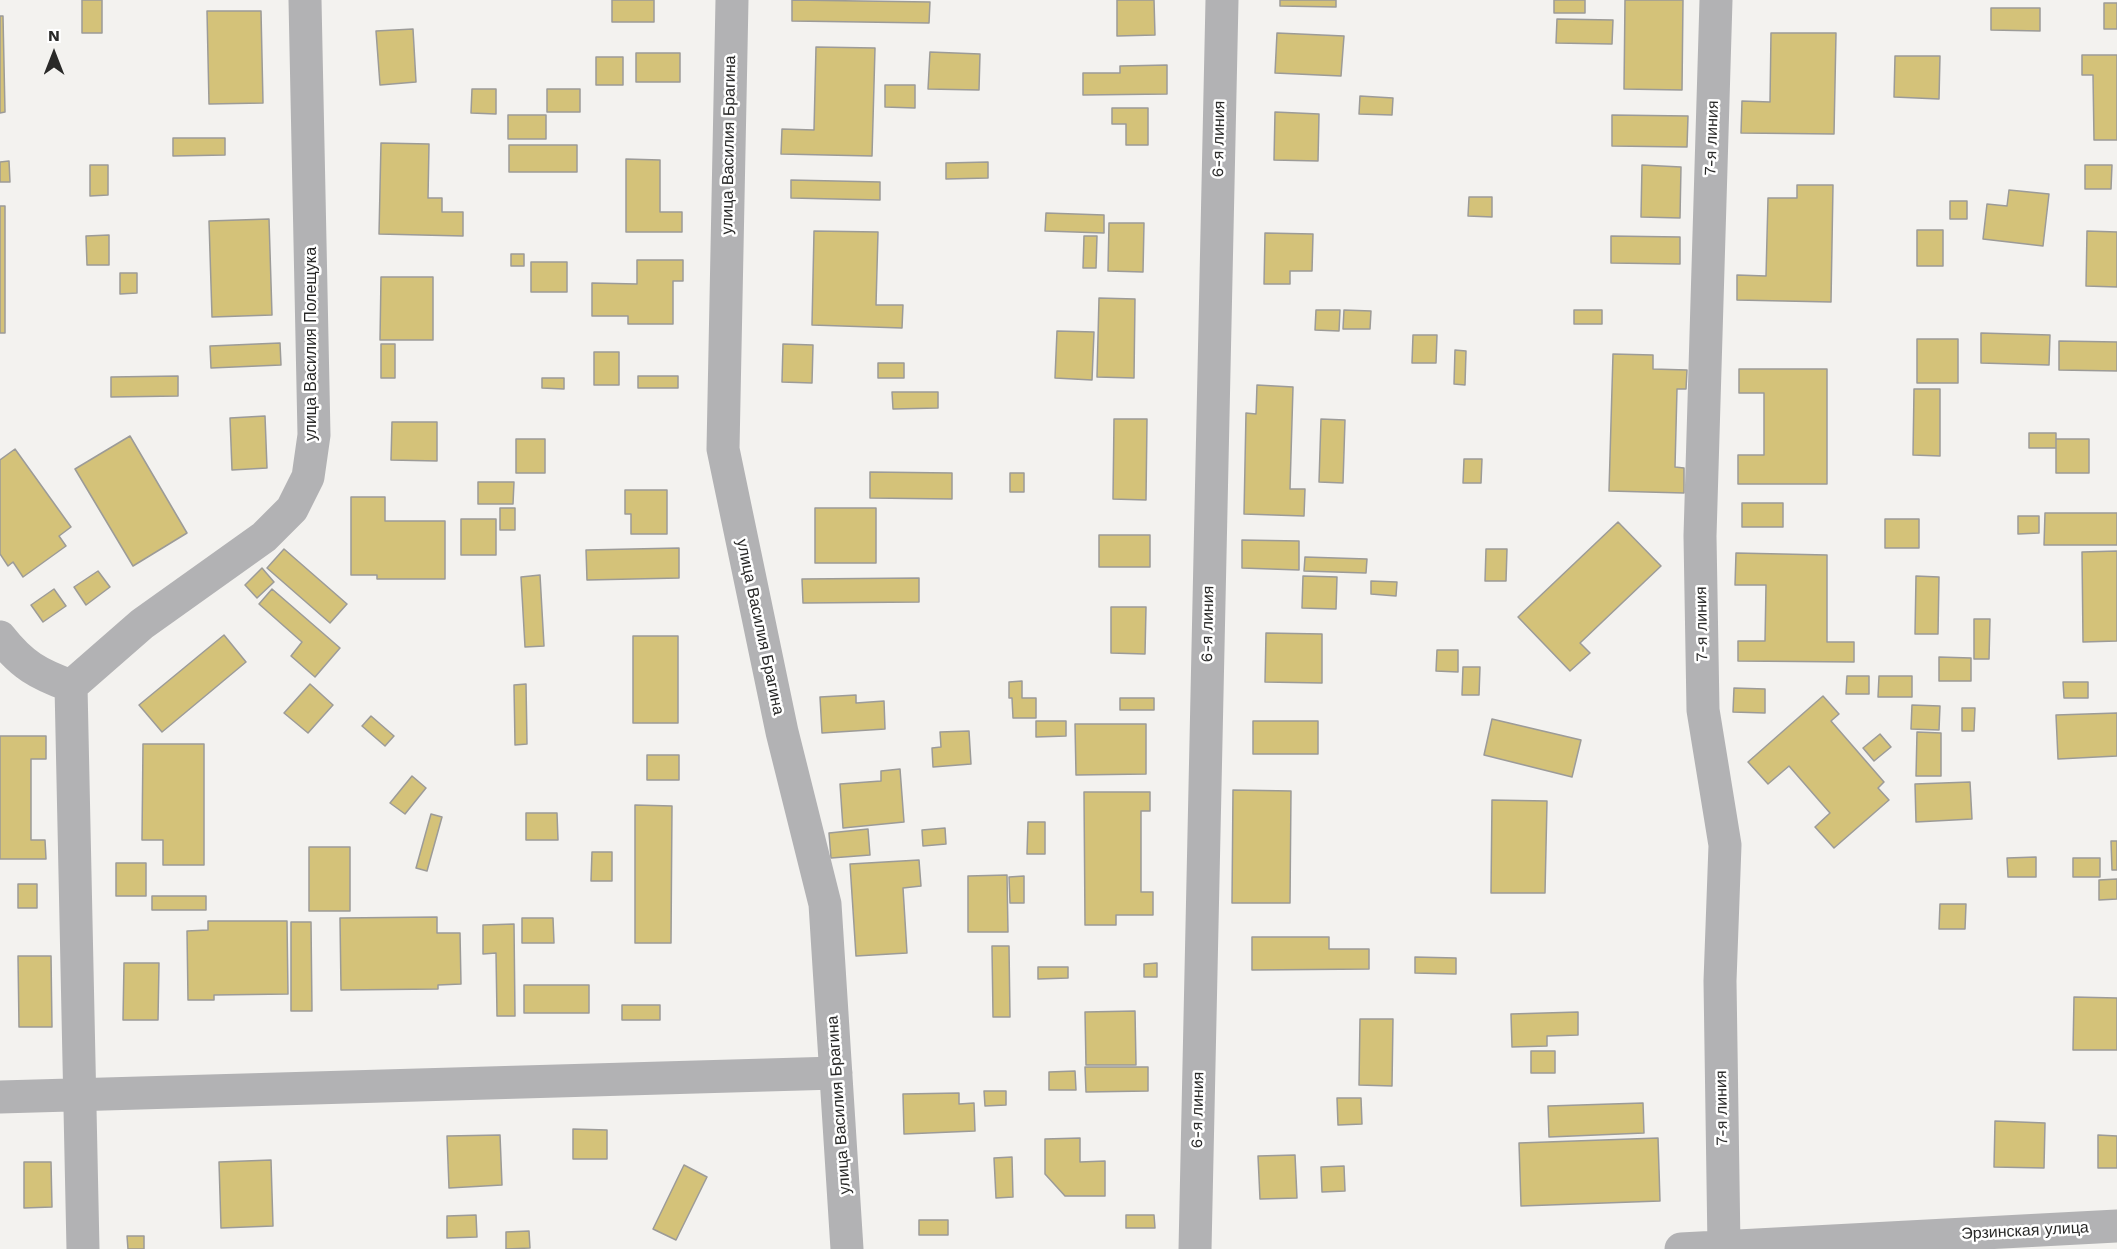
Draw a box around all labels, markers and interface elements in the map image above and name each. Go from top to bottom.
north arrow [24,24,84,84]
text: N [48,26,60,45]
street label: улица Василия Брагина [718,55,740,235]
street label: 6-я линия [1209,100,1229,178]
street label: 7-я линия [1701,100,1723,176]
street label: улица Василия Полещука [301,247,321,441]
street label: улица Василия Брагина [732,537,788,717]
street label: 6-я линия [1198,585,1218,663]
street label: 7-я линия [1692,586,1712,662]
street label: улица Василия Брагина [823,1015,855,1195]
street label: 7-я линия [1712,1070,1732,1146]
street label: 6-я линия [1188,1071,1208,1149]
street label: Эрзинская улица [1961,1218,2089,1244]

